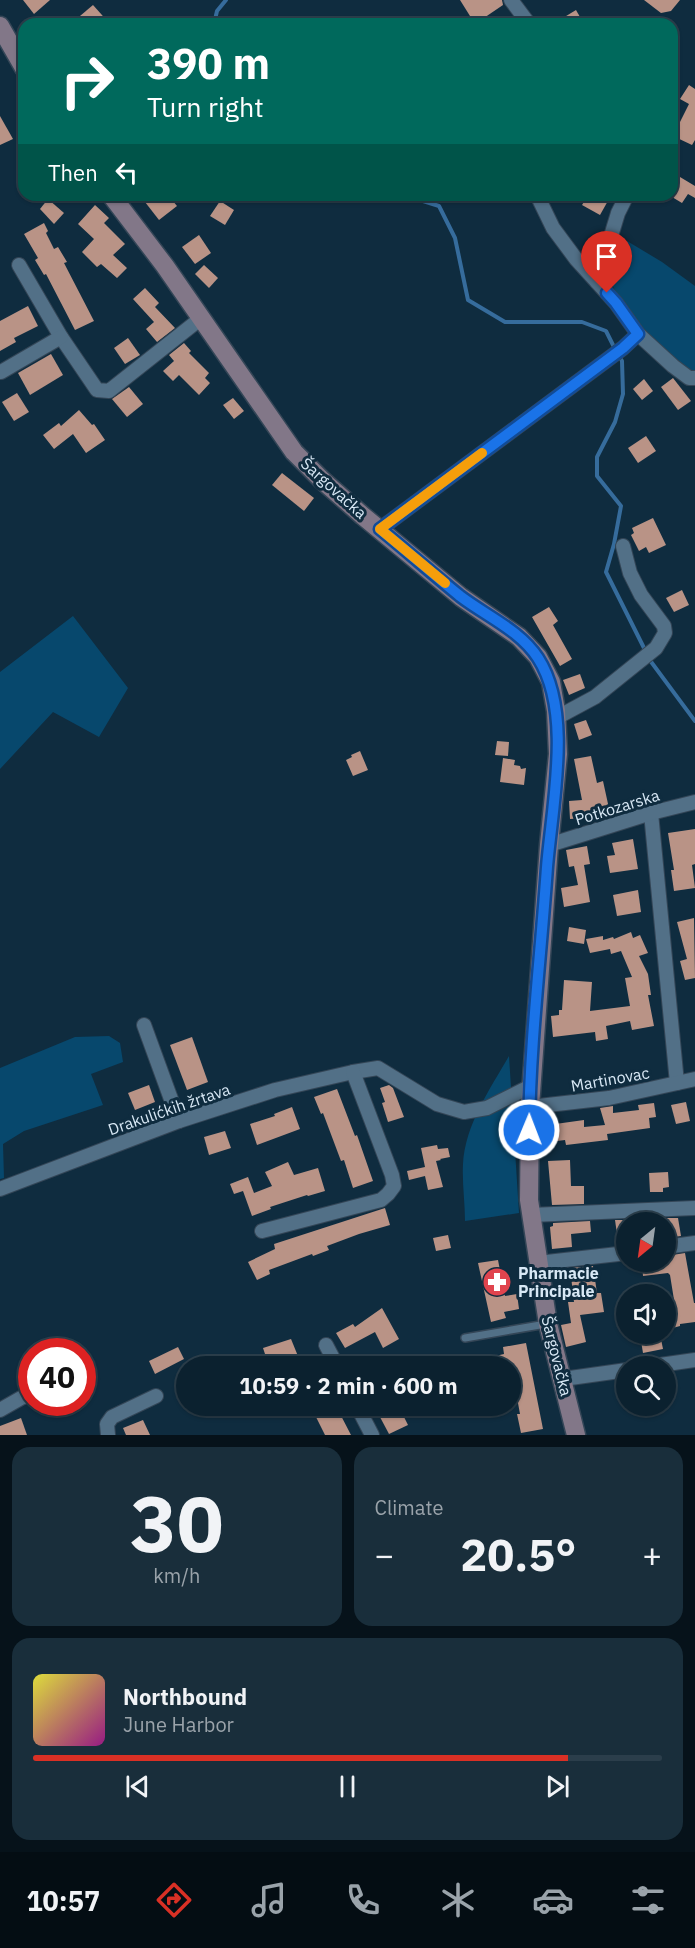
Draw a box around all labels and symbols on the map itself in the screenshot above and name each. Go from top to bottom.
pin [581,231,632,293]
street label: Šargovačka [297,452,372,523]
street label: Potkozarska [572,785,662,829]
street label: Martinovac [569,1062,651,1096]
street label: Drakulićkih žrtava [105,1079,233,1139]
position arrow [497,1098,561,1162]
north arrow [616,1212,676,1272]
place label: Pharmacie Principale [518,1263,599,1301]
pharmacy icon: Pharmacie Principale [481,1266,513,1298]
street label: Šargovačka [537,1314,578,1399]
speed limit sign: 40 [18,1338,96,1416]

